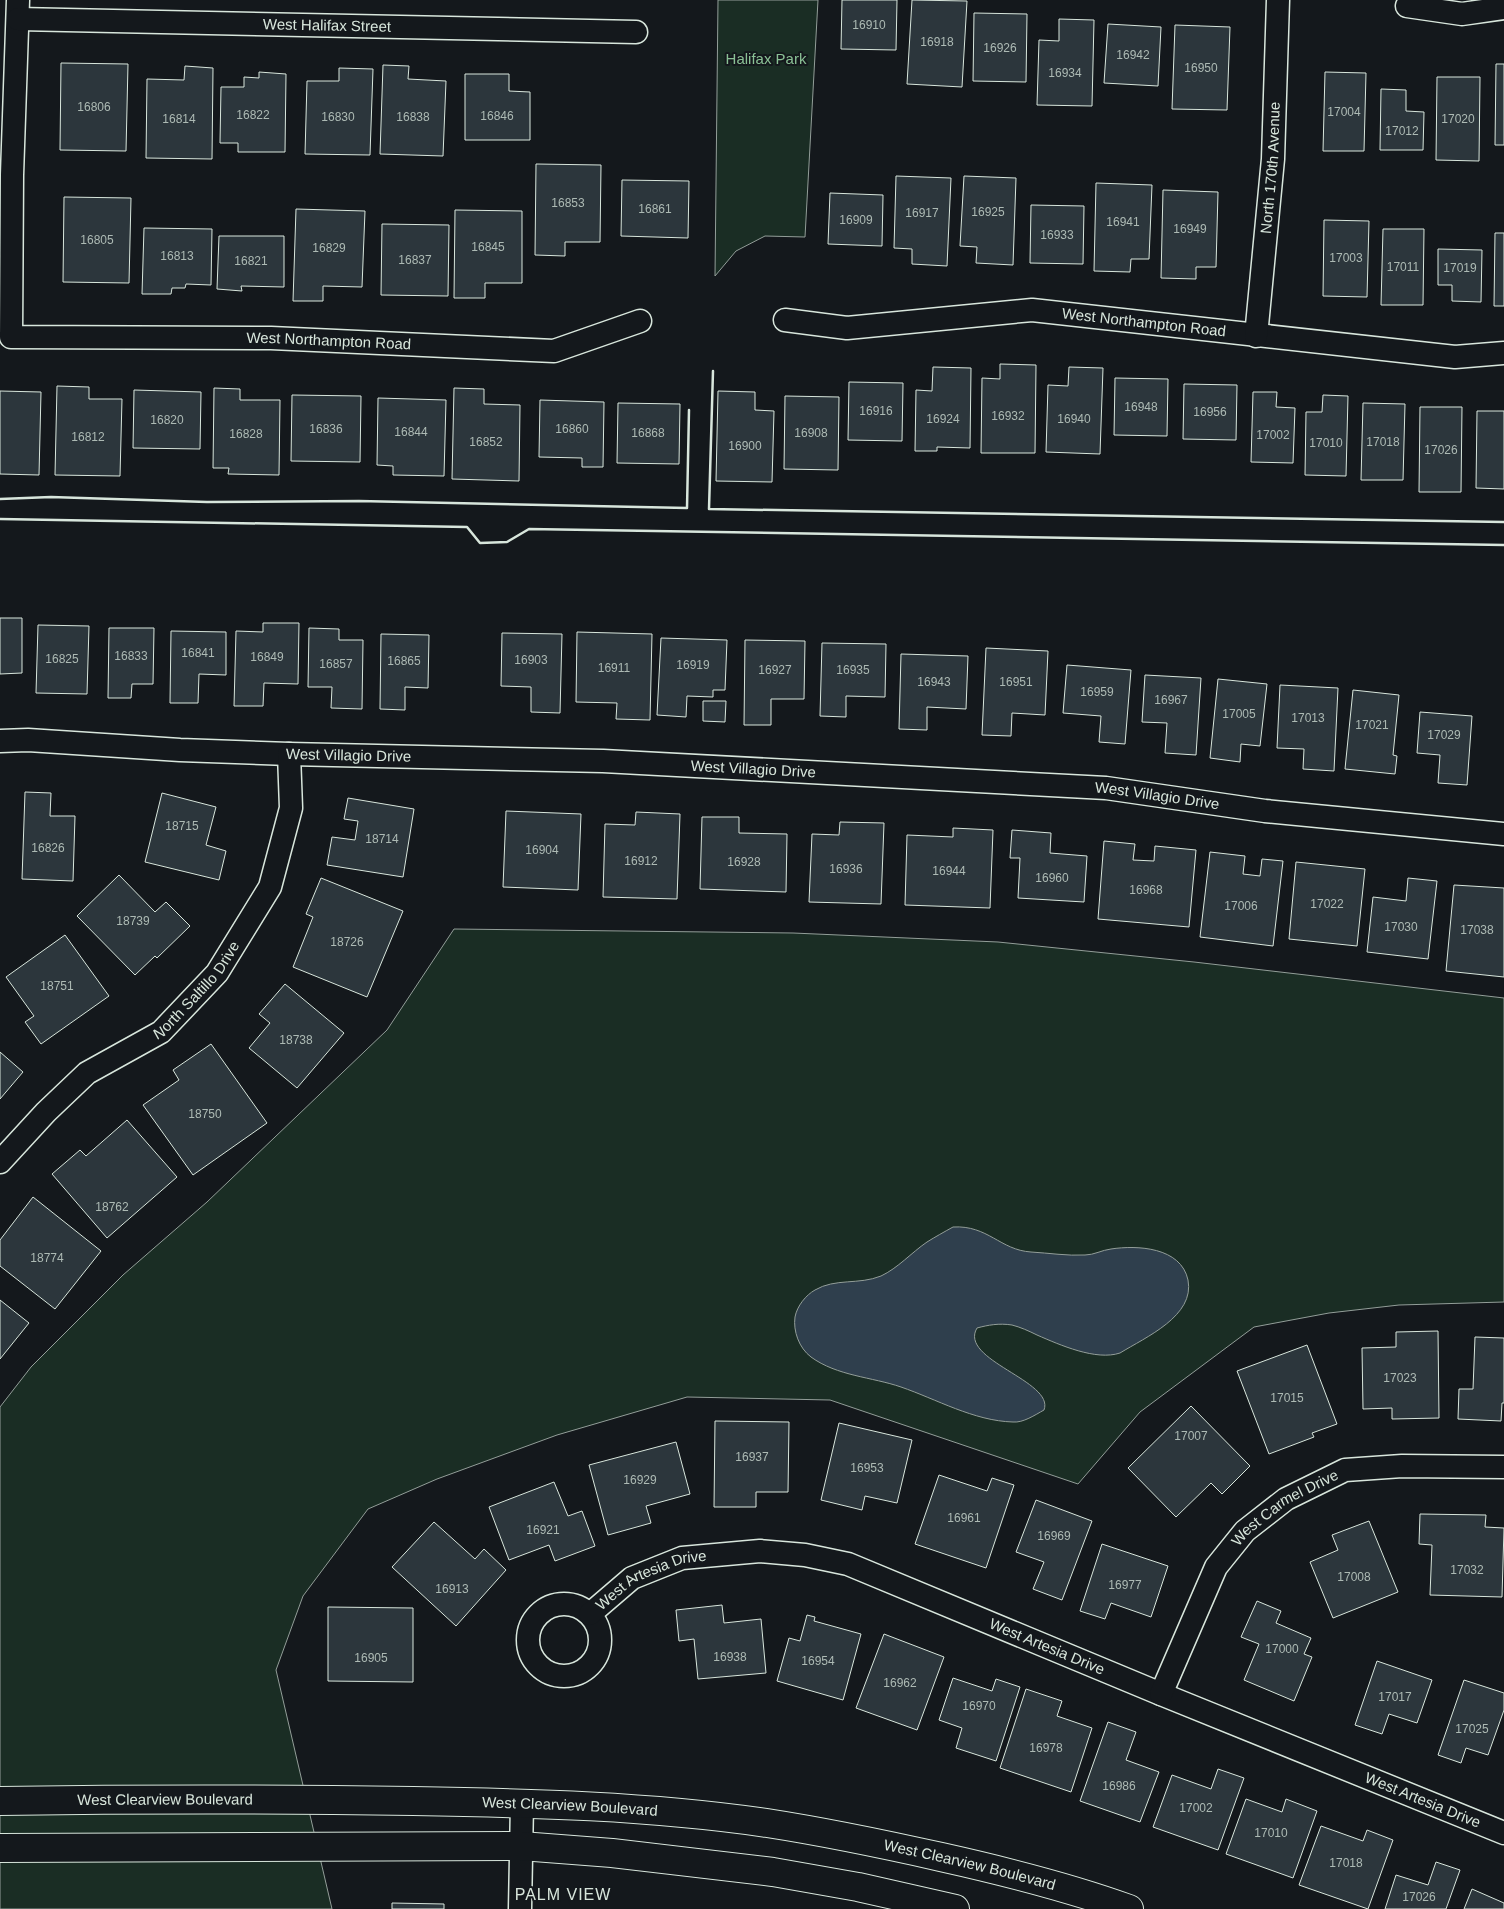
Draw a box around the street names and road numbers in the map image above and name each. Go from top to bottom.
street label: West Halifax Street [263,15,392,35]
street label: North 170th Avenue [1257,101,1283,234]
street label: West Northampton Road [1061,304,1227,339]
street label: West Northampton Road [246,329,412,352]
street label: West Villagio Drive [286,745,411,765]
street label: West Villagio Drive [690,757,816,780]
street label: West Villagio Drive [1095,778,1221,812]
street label: North Saltillo Drive [150,938,243,1043]
street label: West Carmel Drive [1228,1466,1341,1549]
street label: West Artesia Drive [592,1547,707,1613]
street label: West Artesia Drive [987,1615,1107,1678]
street label: West Artesia Drive [1363,1769,1483,1831]
street label: West Clearview Boulevard [77,1790,253,1808]
street label: West Clearview Boulevard [482,1793,658,1819]
street label: West Clearview Boulevard [882,1836,1058,1893]

